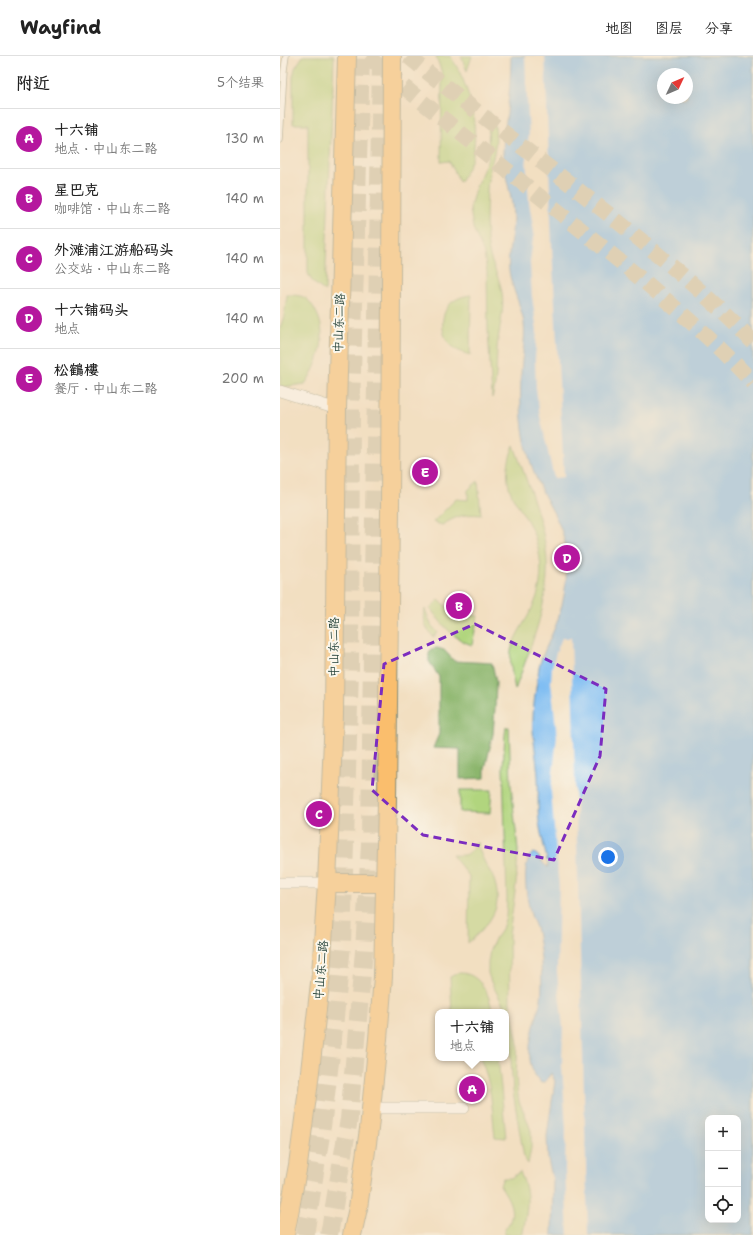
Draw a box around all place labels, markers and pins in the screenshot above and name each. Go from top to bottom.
pin: E [412,457,438,487]
pin: D [554,543,580,573]
pin: B [446,591,472,621]
pin: C [306,799,332,829]
pin: A [459,1074,485,1104]

